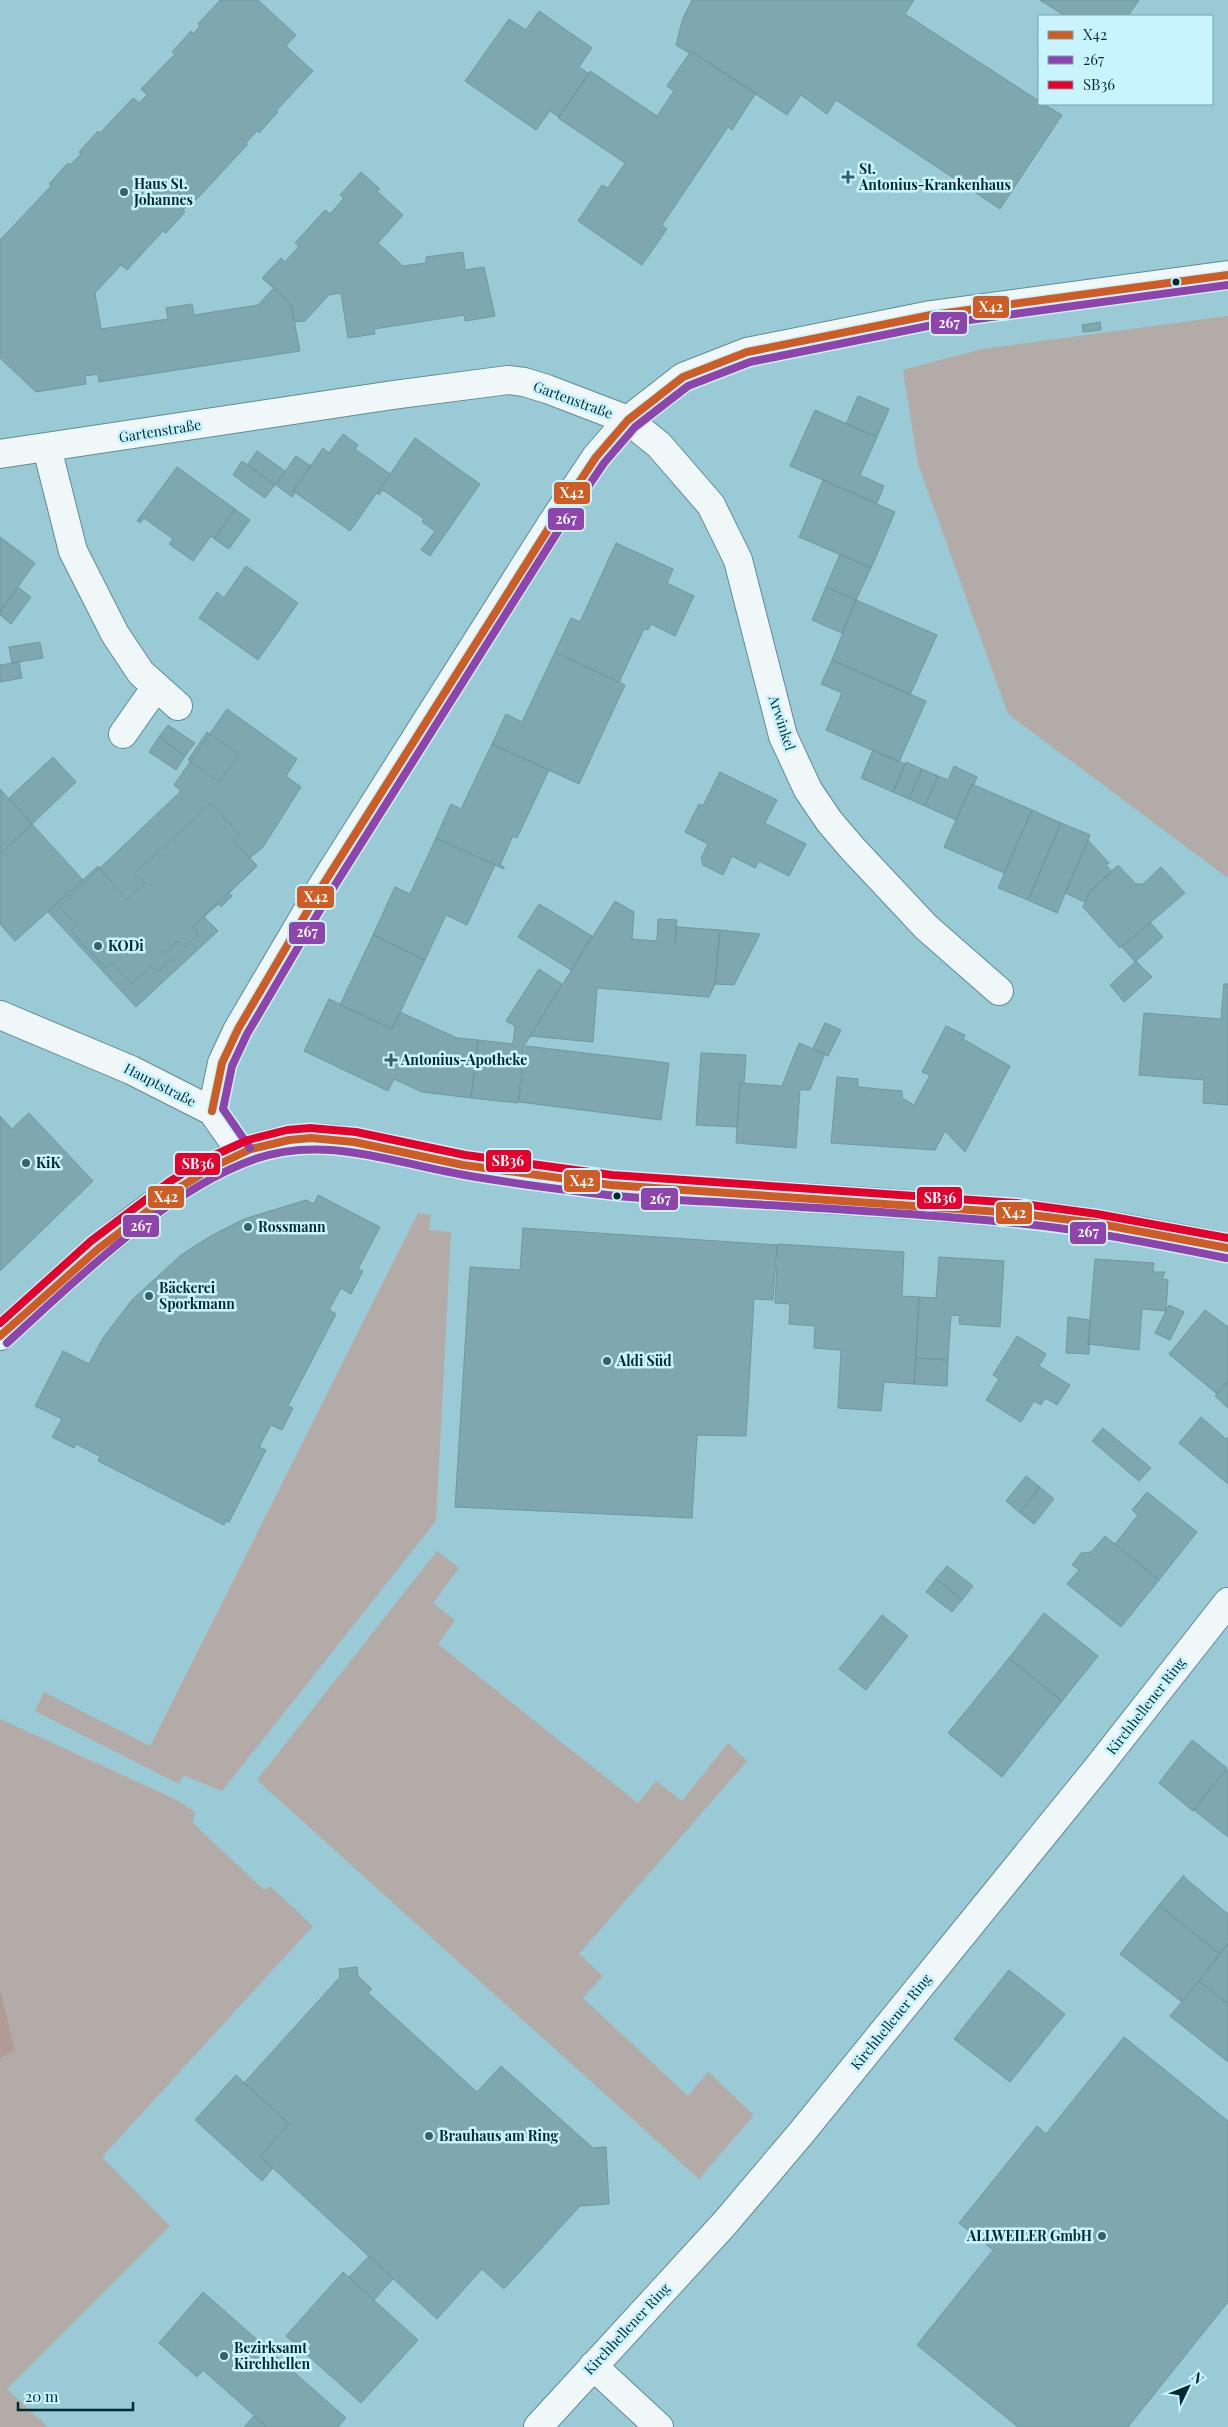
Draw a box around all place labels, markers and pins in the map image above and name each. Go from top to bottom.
place label: St. Antonius-Krankenhaus [858,159,1011,194]
marker: St. Antonius-Krankenhaus [841,170,855,184]
place label: Haus St. Johannes [133,174,193,209]
marker: Haus St. Johannes [118,186,130,198]
unlabelled marker [1171,277,1181,287]
place label: KODi [108,936,144,955]
marker: KODi [92,940,104,952]
place label: Antonius-Apotheke [400,1050,527,1069]
marker: Antonius-Apotheke [385,1054,397,1066]
place label: KiK [36,1153,61,1172]
marker: KiK [20,1157,32,1169]
unlabelled marker [612,1191,622,1201]
place label: Rossmann [258,1217,326,1236]
marker: Rossmann [242,1221,254,1233]
place label: Bäckerei Sporkmann [159,1278,235,1313]
marker: Bäckerei Sporkmann [143,1290,155,1302]
place label: Aldi Süd [616,1351,672,1370]
marker: Aldi Süd [601,1355,613,1367]
place label: Brauhaus am Ring [439,2126,558,2145]
marker: Brauhaus am Ring [423,2130,435,2142]
place label: ALLWEILER GmbH [966,2226,1092,2245]
marker: ALLWEILER GmbH [1096,2230,1108,2242]
place label: Bezirksamt Kirchhellen [234,2338,310,2373]
marker: Bezirksamt Kirchhellen [218,2350,230,2362]

